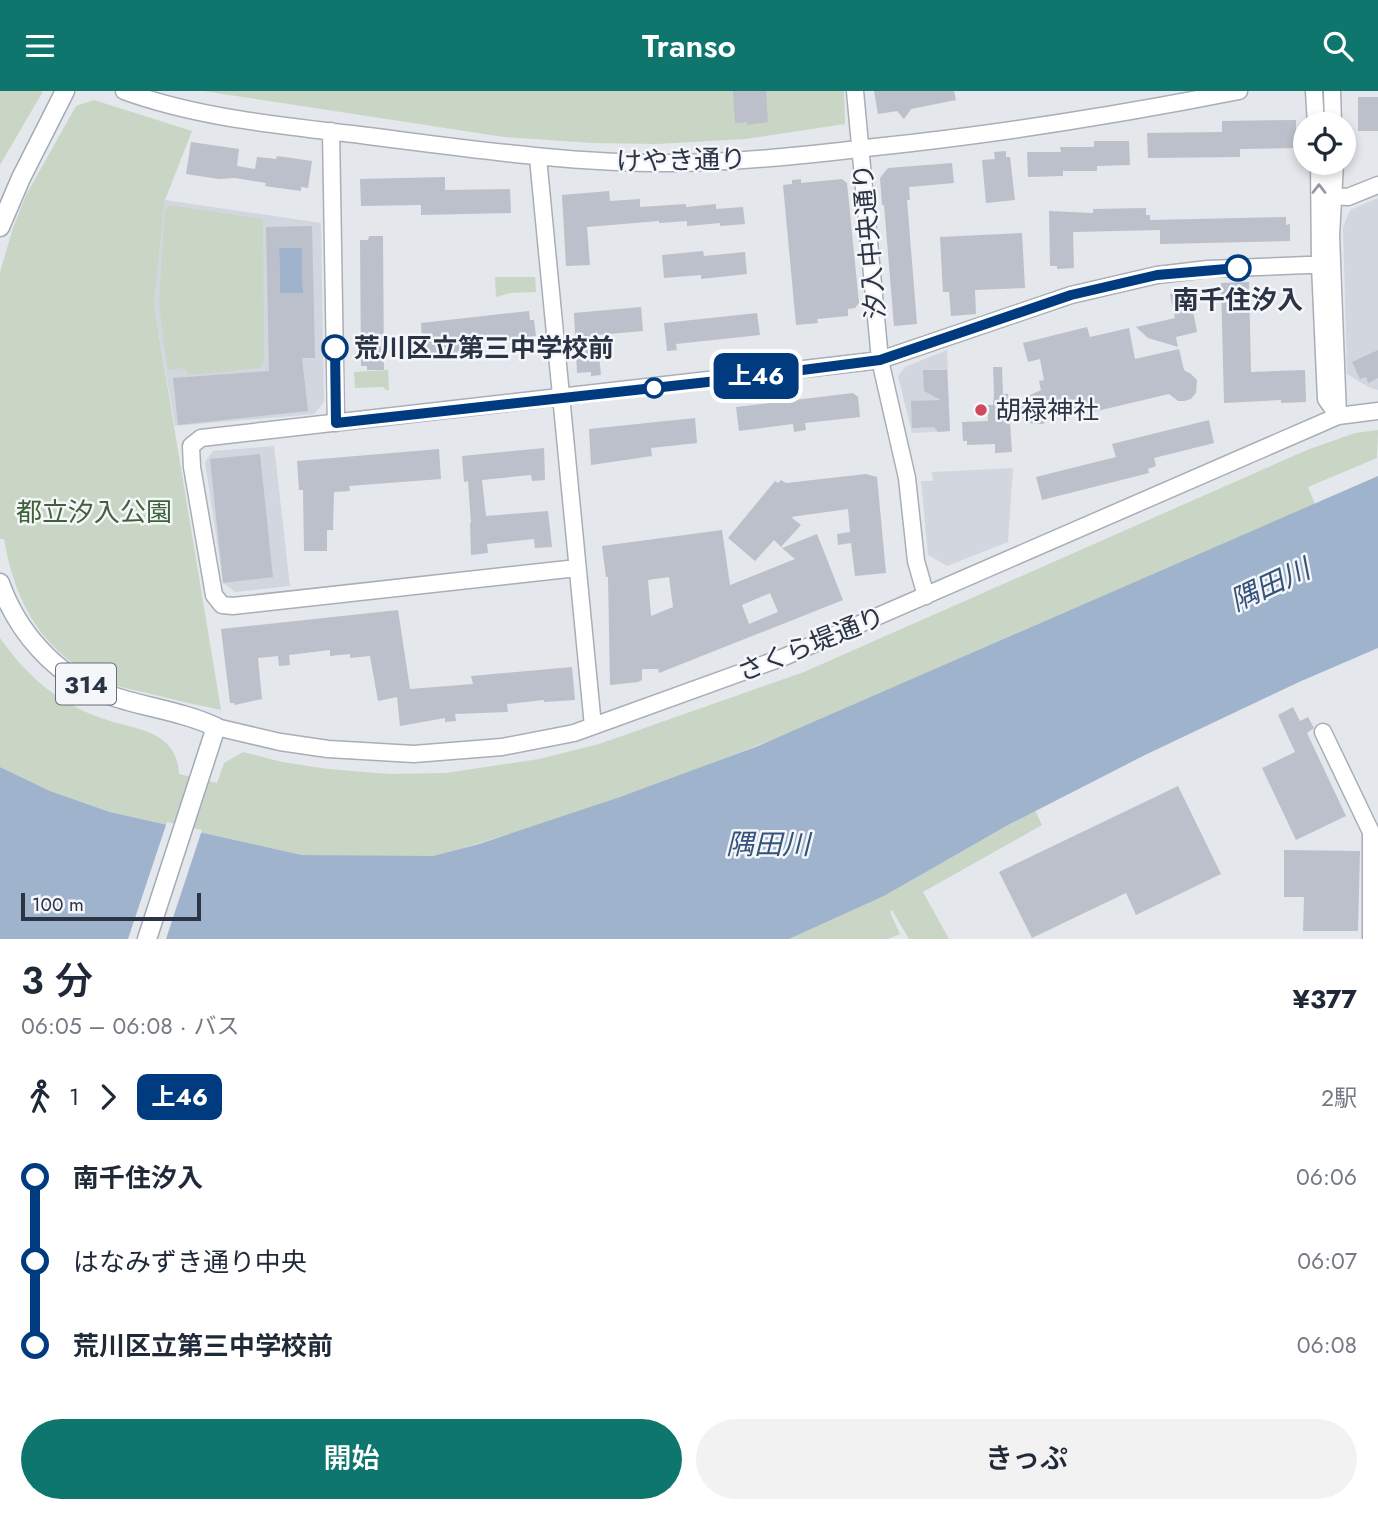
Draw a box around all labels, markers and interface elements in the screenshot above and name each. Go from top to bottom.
text: Transo [642,23,736,69]
icon: menu [21,27,59,65]
icon: search [1319,27,1357,65]
map controls [1293,112,1356,175]
button: locate [1293,112,1356,175]
street label: けやき通り [616,140,746,180]
street label: 汐入中央通り [843,162,895,320]
one-way arrow [1311,183,1327,194]
marker: 南千住汐入 [1225,255,1251,281]
place label: 南千住汐入 [1173,281,1303,319]
place label: 荒川区立第三中学校前 [354,329,614,367]
marker: 荒川区立第三中学校前 [322,335,348,361]
line badge: 上46 [716,353,796,399]
text: 上46 [728,358,784,393]
unlabelled marker [644,378,664,398]
place label: 胡禄神社 [995,391,1099,429]
marker: 胡禄神社 [973,402,989,418]
park label: 都立汐入公園 [16,493,172,531]
water label: 隅田川 [1223,547,1319,621]
street label: さくら堤通り [732,597,890,691]
road number: 314 [56,663,116,705]
water label: 隅田川 [726,824,813,865]
scale bar [21,890,201,922]
text: 100 m [32,891,84,918]
text: 3 分 [21,953,93,1008]
text: ¥377 [1292,980,1357,1018]
text: 06:05 – 06:08 · バス [21,1009,240,1043]
icon: walk [21,1078,59,1116]
icon: forward [89,1078,127,1116]
text: 上46 [151,1079,208,1114]
text: 1 [69,1080,79,1114]
text: 2駅 [1321,1081,1357,1115]
text: 南千住汐入 [73,1159,203,1197]
text: 06:06 [1296,1160,1357,1194]
text: はなみずき通り中央 [73,1243,307,1281]
text: 06:07 [1297,1244,1357,1278]
text: 荒川区立第三中学校前 [73,1327,333,1365]
text: 06:08 [1297,1328,1357,1362]
button: 開始 [21,1419,682,1499]
button: きっぷ [696,1419,1357,1499]

